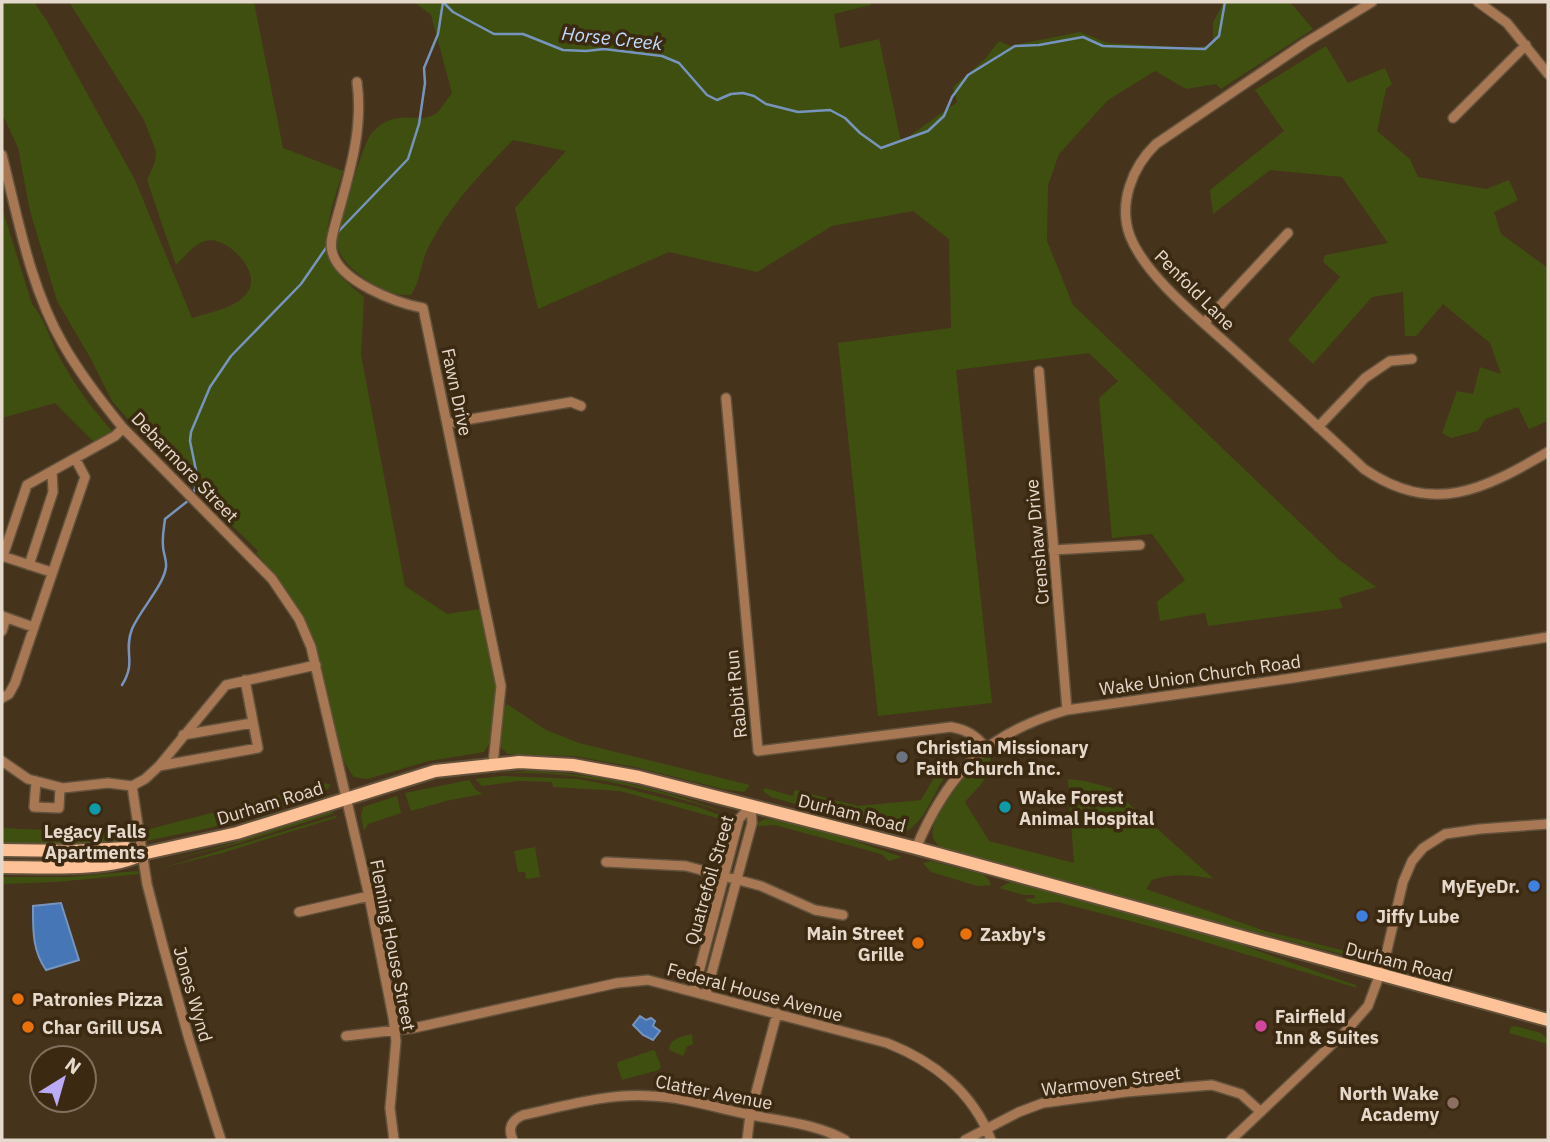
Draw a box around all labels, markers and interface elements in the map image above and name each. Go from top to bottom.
water label: Horse Creek [560,21,665,55]
street label: Penfold Lane [1150,245,1240,335]
street label: Fawn Drive [437,346,478,438]
street label: Debarmore Street [127,407,243,527]
street label: Crenshaw Drive [1020,478,1054,606]
street label: Rabbit Run [720,649,752,739]
street label: Wake Union Church Road [1098,649,1302,701]
place label: Christian Missionary Faith Church Inc. [916,736,1089,780]
marker: Christian Missionary Faith Church Inc. [894,749,910,765]
street label: Durham Road [214,776,326,830]
place label: Wake Forest Animal Hospital [1019,786,1155,830]
street label: Durham Road [796,789,908,837]
marker: Wake Forest Animal Hospital [997,799,1013,815]
marker: Legacy Falls Apartments [87,801,103,817]
street label: Quatrefoil Street [679,812,739,948]
place label: Legacy Falls Apartments [44,820,146,864]
street label: Fleming House Street [365,857,421,1033]
place label: MyEyeDr. [1441,875,1520,898]
marker: MyEyeDr. [1526,878,1542,894]
place label: Jiffy Lube [1376,905,1460,928]
marker: Jiffy Lube [1354,908,1370,924]
place label: Main Street Grille [807,922,904,966]
place label: Zaxby's [980,923,1046,946]
marker: Zaxby's [958,926,974,942]
marker: Main Street Grille [910,935,926,951]
street label: Durham Road [1343,937,1455,987]
street label: Jones Wynd [168,944,218,1044]
street label: Federal House Avenue [665,957,846,1027]
place label: Patronies Pizza [32,988,163,1011]
marker: Patronies Pizza [10,991,26,1007]
place label: Fairfield Inn & Suites [1275,1005,1379,1049]
place label: Char Grill USA [42,1016,163,1039]
marker: Fairfield Inn & Suites [1253,1018,1269,1034]
marker: Char Grill USA [20,1019,36,1035]
north arrow [28,1044,98,1114]
text: N [61,1052,86,1079]
street label: Warmoven Street [1040,1061,1182,1101]
street label: Clatter Avenue [653,1069,775,1115]
place label: North Wake Academy [1339,1082,1439,1126]
marker: North Wake Academy [1445,1095,1461,1111]

